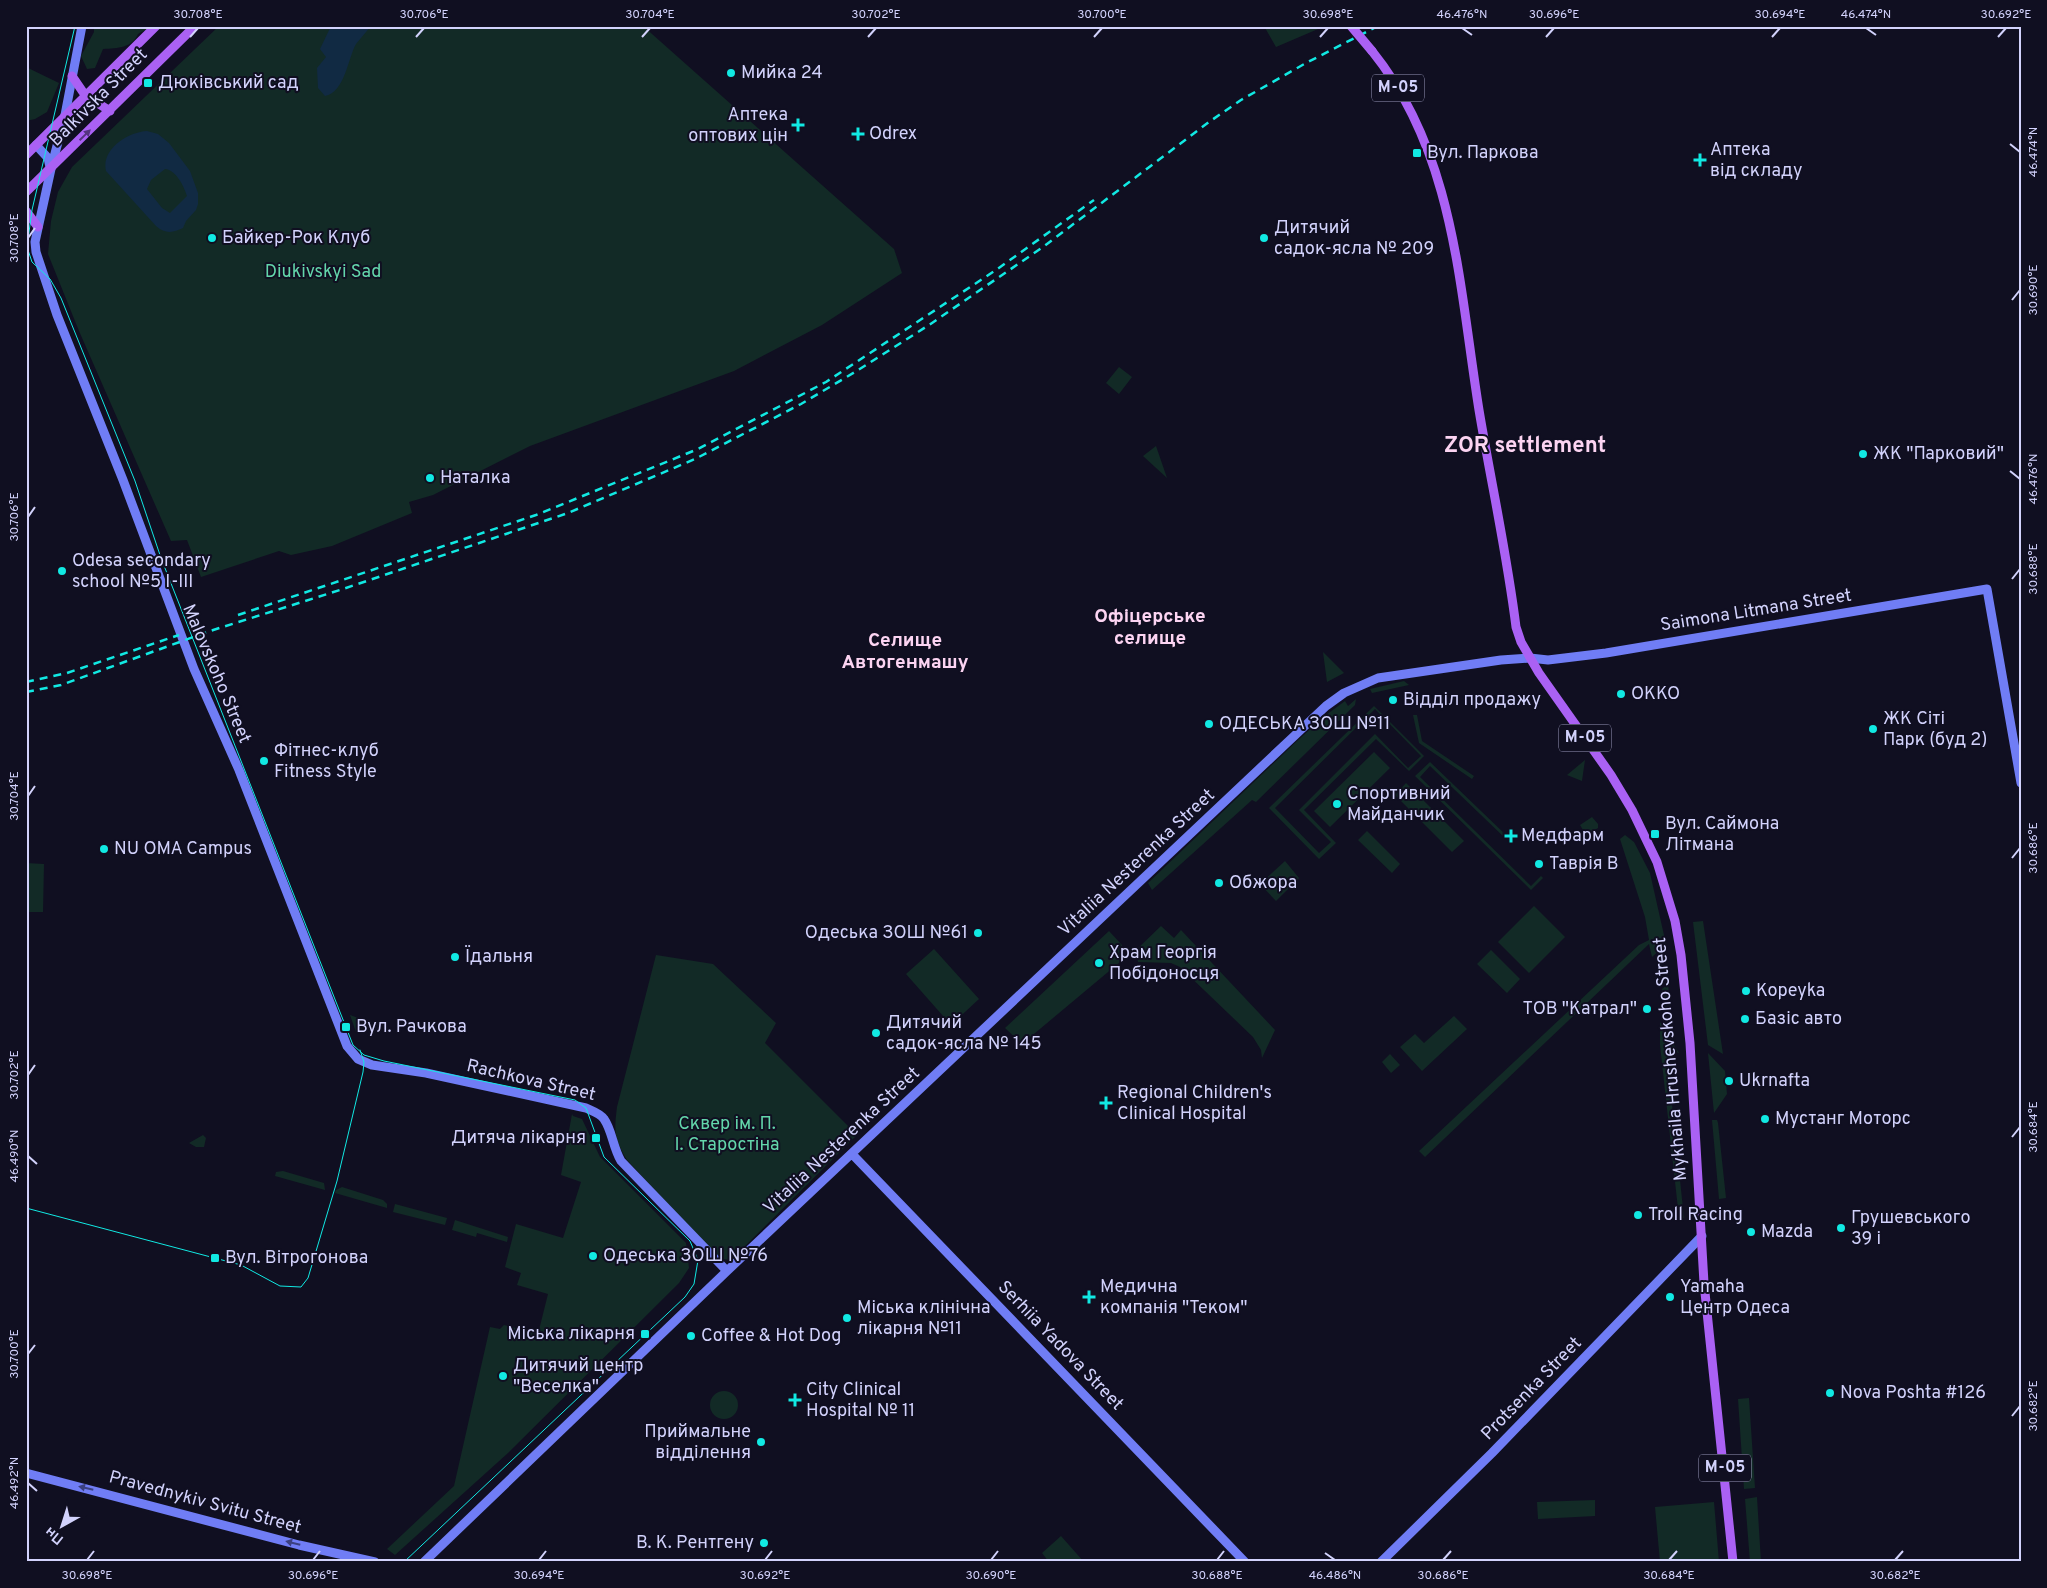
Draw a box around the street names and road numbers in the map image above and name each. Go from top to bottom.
street label: Balkivska Street [45,44,153,152]
road number: М-05 [1372,75,1424,102]
street label: Saimona Litmana Street [1659,585,1853,637]
street label: Malovskoho Street [176,601,256,747]
road number: М-05 [1559,724,1611,751]
street label: Vitaliia Nesterenka Street [1054,784,1220,942]
street label: Mykhaila Hrushevskoho Street [1649,936,1693,1182]
street label: Rachkova Street [464,1055,598,1107]
street label: Vitaliia Nesterenka Street [759,1062,925,1220]
street label: Serhiia Yadova Street [992,1276,1128,1416]
street label: Protsenka Street [1477,1332,1587,1446]
road number: М-05 [1699,1455,1751,1482]
street label: Pravednykiv Svitu Street [106,1466,304,1540]

